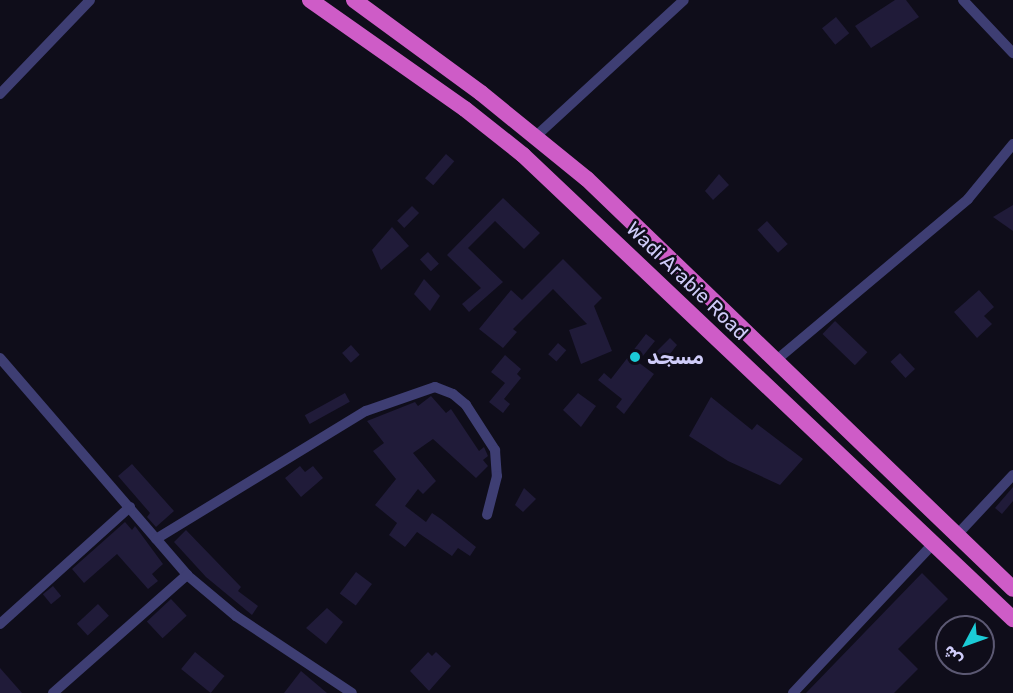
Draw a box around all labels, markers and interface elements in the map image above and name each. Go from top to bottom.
street label: Wadi Arabie Road [621,217,753,345]
place label: مسجد [647,345,704,369]
marker: مسجد [628,350,642,364]
north arrow [935,615,995,675]
text: ش [939,642,966,670]

